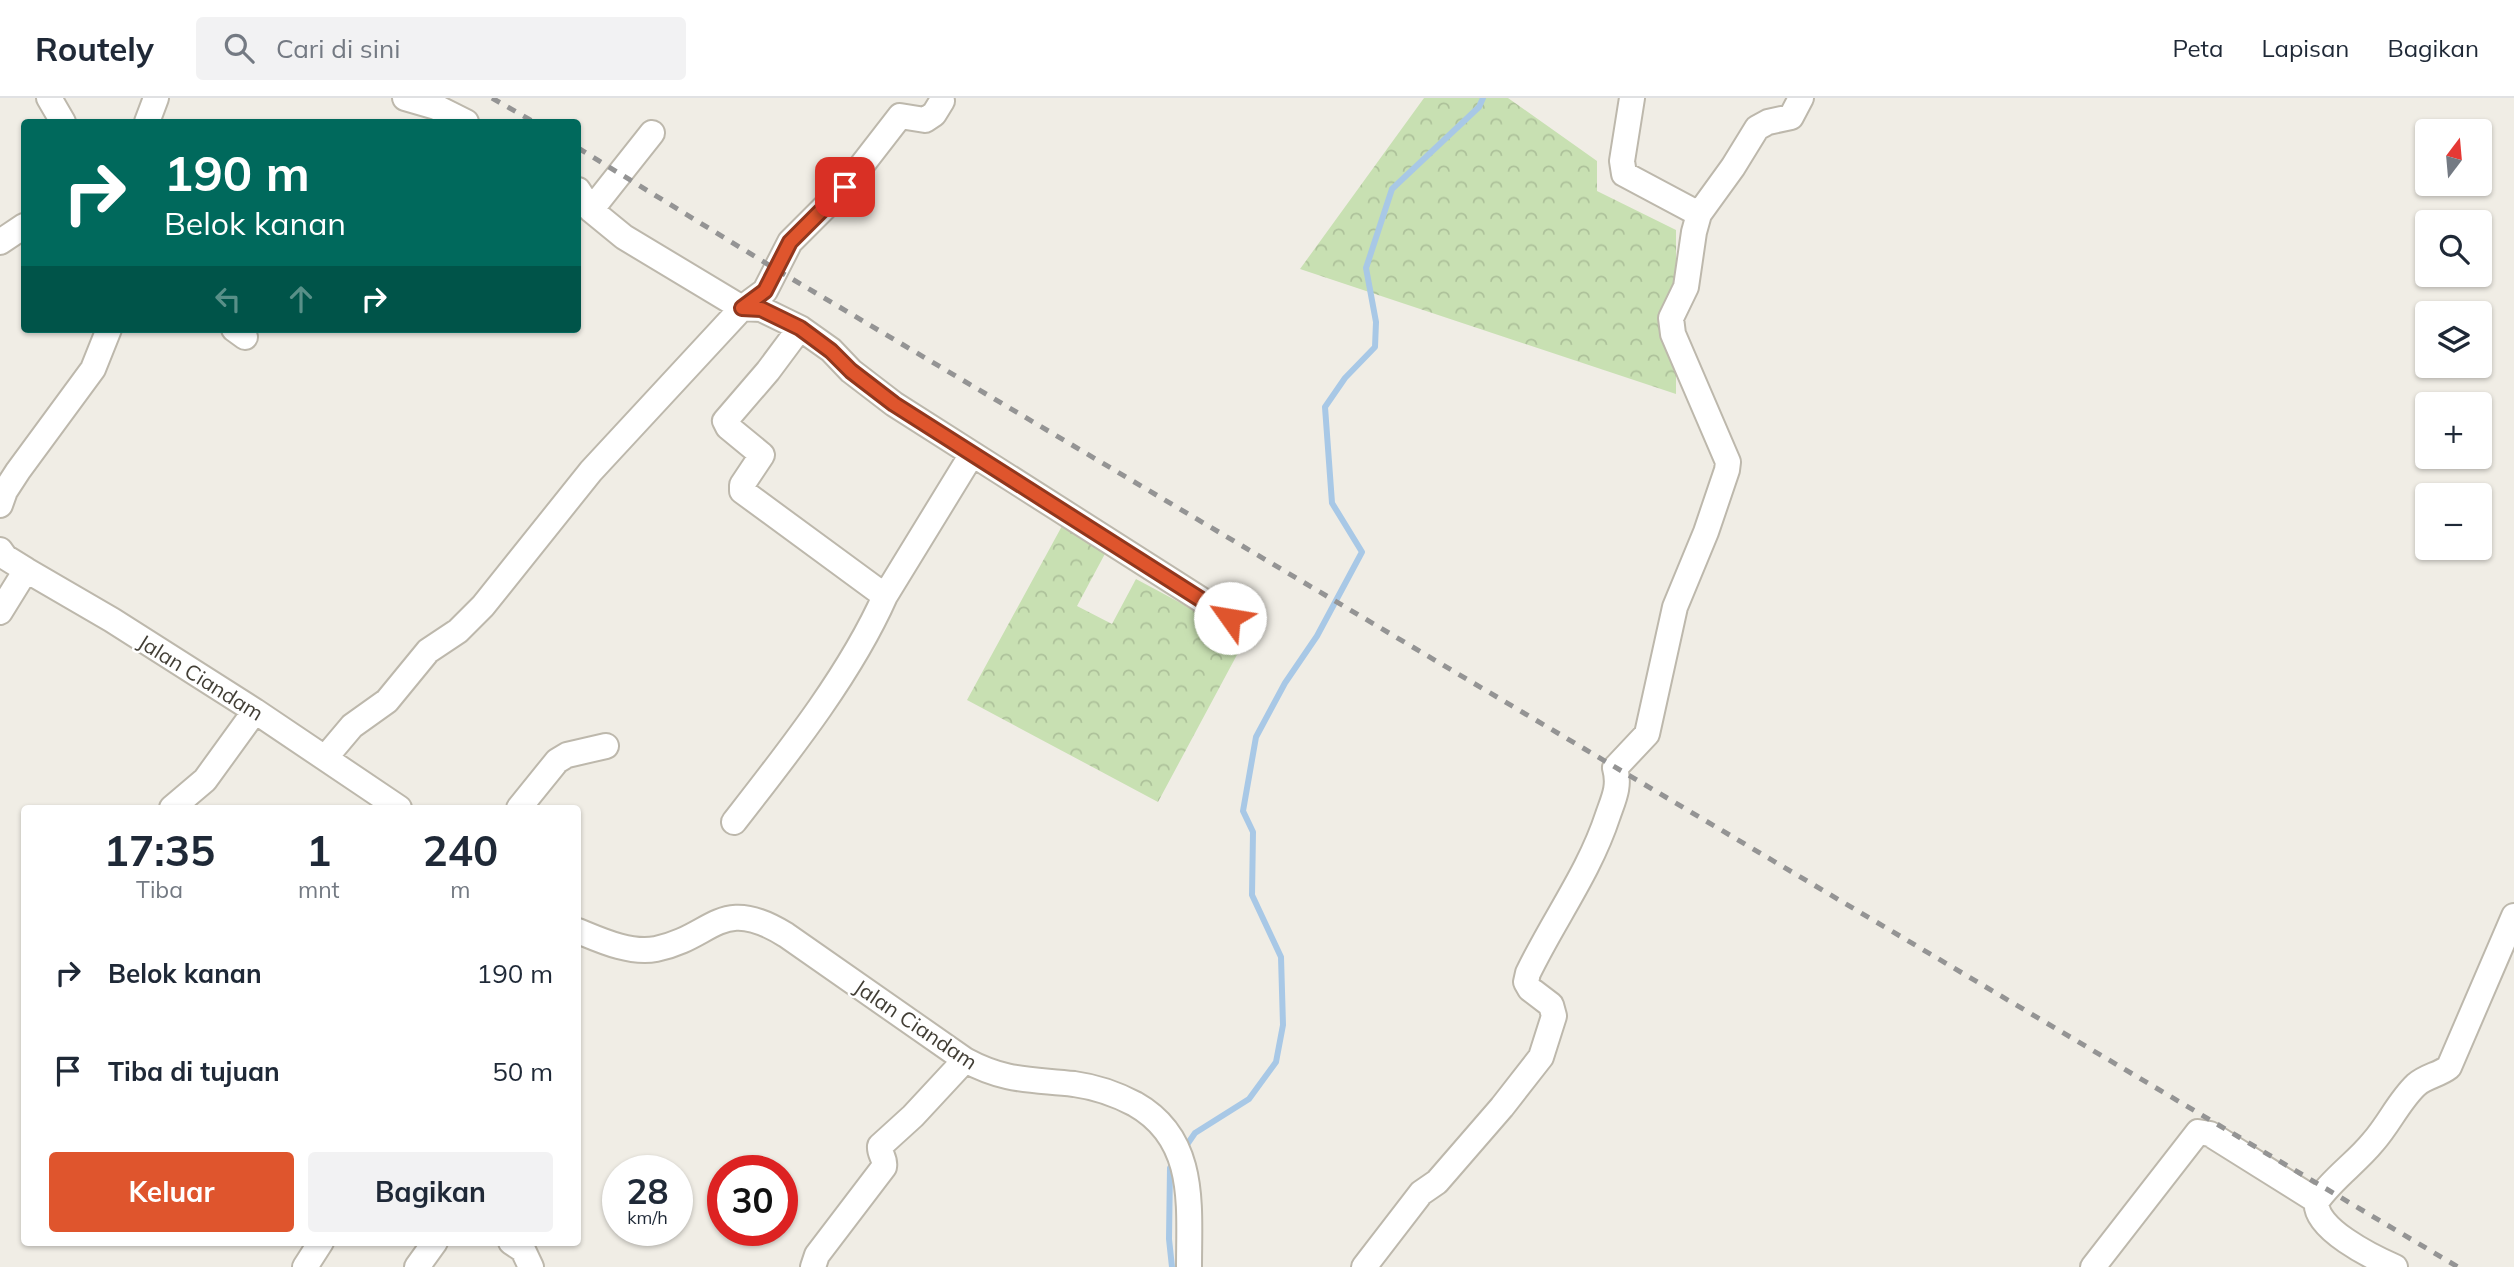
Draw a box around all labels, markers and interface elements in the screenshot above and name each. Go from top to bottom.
search box [196,17,686,80]
text: Routely [35,28,154,69]
icon: search [220,29,258,67]
text: Cari di sini [276,32,400,65]
text: Peta [2172,33,2223,63]
text: Lapisan [2261,33,2349,63]
text: Bagikan [2387,33,2479,63]
north arrow [2415,119,2492,196]
map controls [2415,119,2492,560]
text: 190 m [164,142,310,203]
icon: right [49,147,140,238]
pin [815,157,875,217]
icon: arrive [826,168,864,206]
text: Belok kanan [164,203,346,243]
button: search [2415,210,2492,287]
icon: left [209,280,247,318]
icon: ahead [282,280,320,318]
icon: right [355,280,393,318]
button: layers [2415,301,2492,378]
button: + [2415,392,2492,469]
button: − [2415,483,2492,560]
position arrow [1193,581,1267,655]
street label: Jalan Ciandam [134,628,268,726]
text: 17:35 [104,824,215,877]
text: 1 [306,824,331,877]
text: 240 [423,824,498,877]
text: Tiba [136,875,183,904]
text: mnt [298,875,340,904]
text: m [450,875,470,904]
icon: right [49,954,87,992]
text: Belok kanan [108,957,262,990]
text: 190 m [477,957,553,990]
street label: Jalan Ciandam [850,973,982,1075]
icon: arrive [49,1052,87,1090]
text: Tiba di tujuan [108,1055,280,1088]
text: 50 m [492,1055,553,1088]
button: Keluar [49,1152,294,1232]
button: Bagikan [308,1152,553,1232]
speed limit sign: 30 [707,1155,798,1246]
text: 28 [626,1169,669,1213]
text: km/h [627,1206,668,1229]

